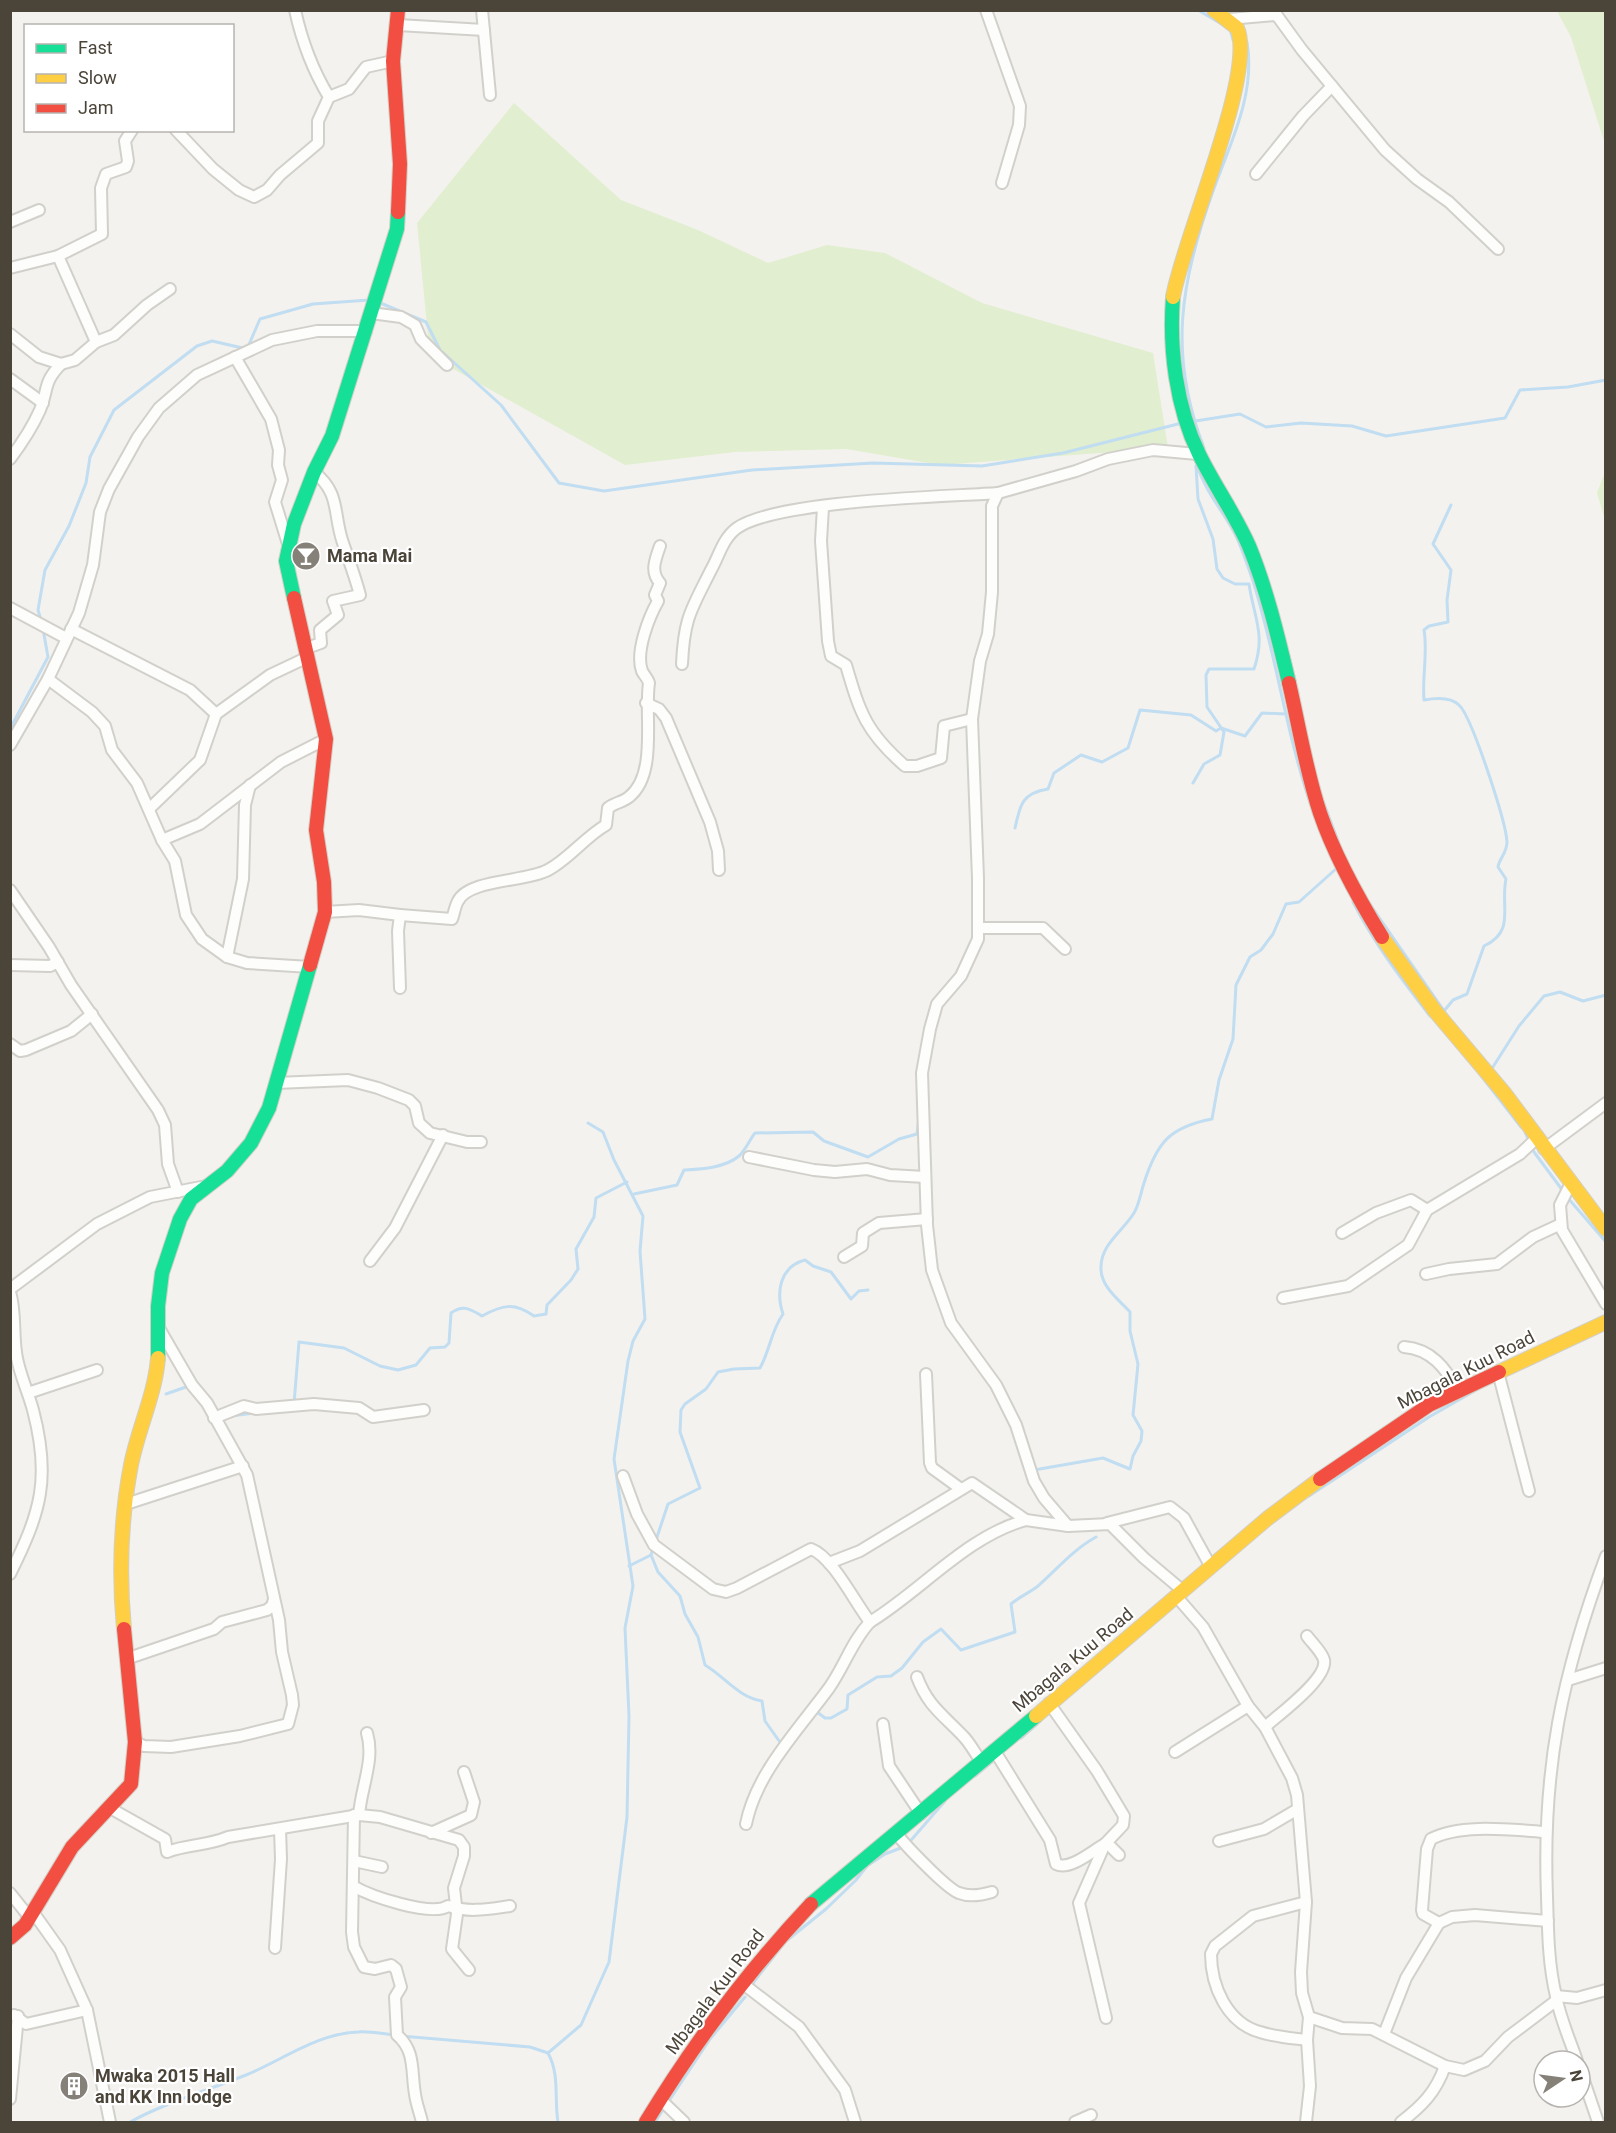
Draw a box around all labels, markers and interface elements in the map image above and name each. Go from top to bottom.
legend [24,24,234,132]
text: Fast [78,37,113,58]
text: Slow [78,67,117,88]
text: Jam [78,97,114,118]
bar icon: Mama Mai [290,540,322,572]
place label: Mama Mai [327,545,412,566]
street label: Mbagala Kuu Road [1394,1326,1538,1413]
street label: Mbagala Kuu Road [1008,1603,1137,1716]
street label: Mbagala Kuu Road [661,1925,768,2058]
north arrow [1532,2049,1592,2109]
place label: Mwaka 2015 Hall and KK Inn lodge [95,2065,235,2107]
text: N [1566,2068,1587,2083]
building icon: Mwaka 2015 Hall and KK Inn lodge [58,2070,90,2102]

